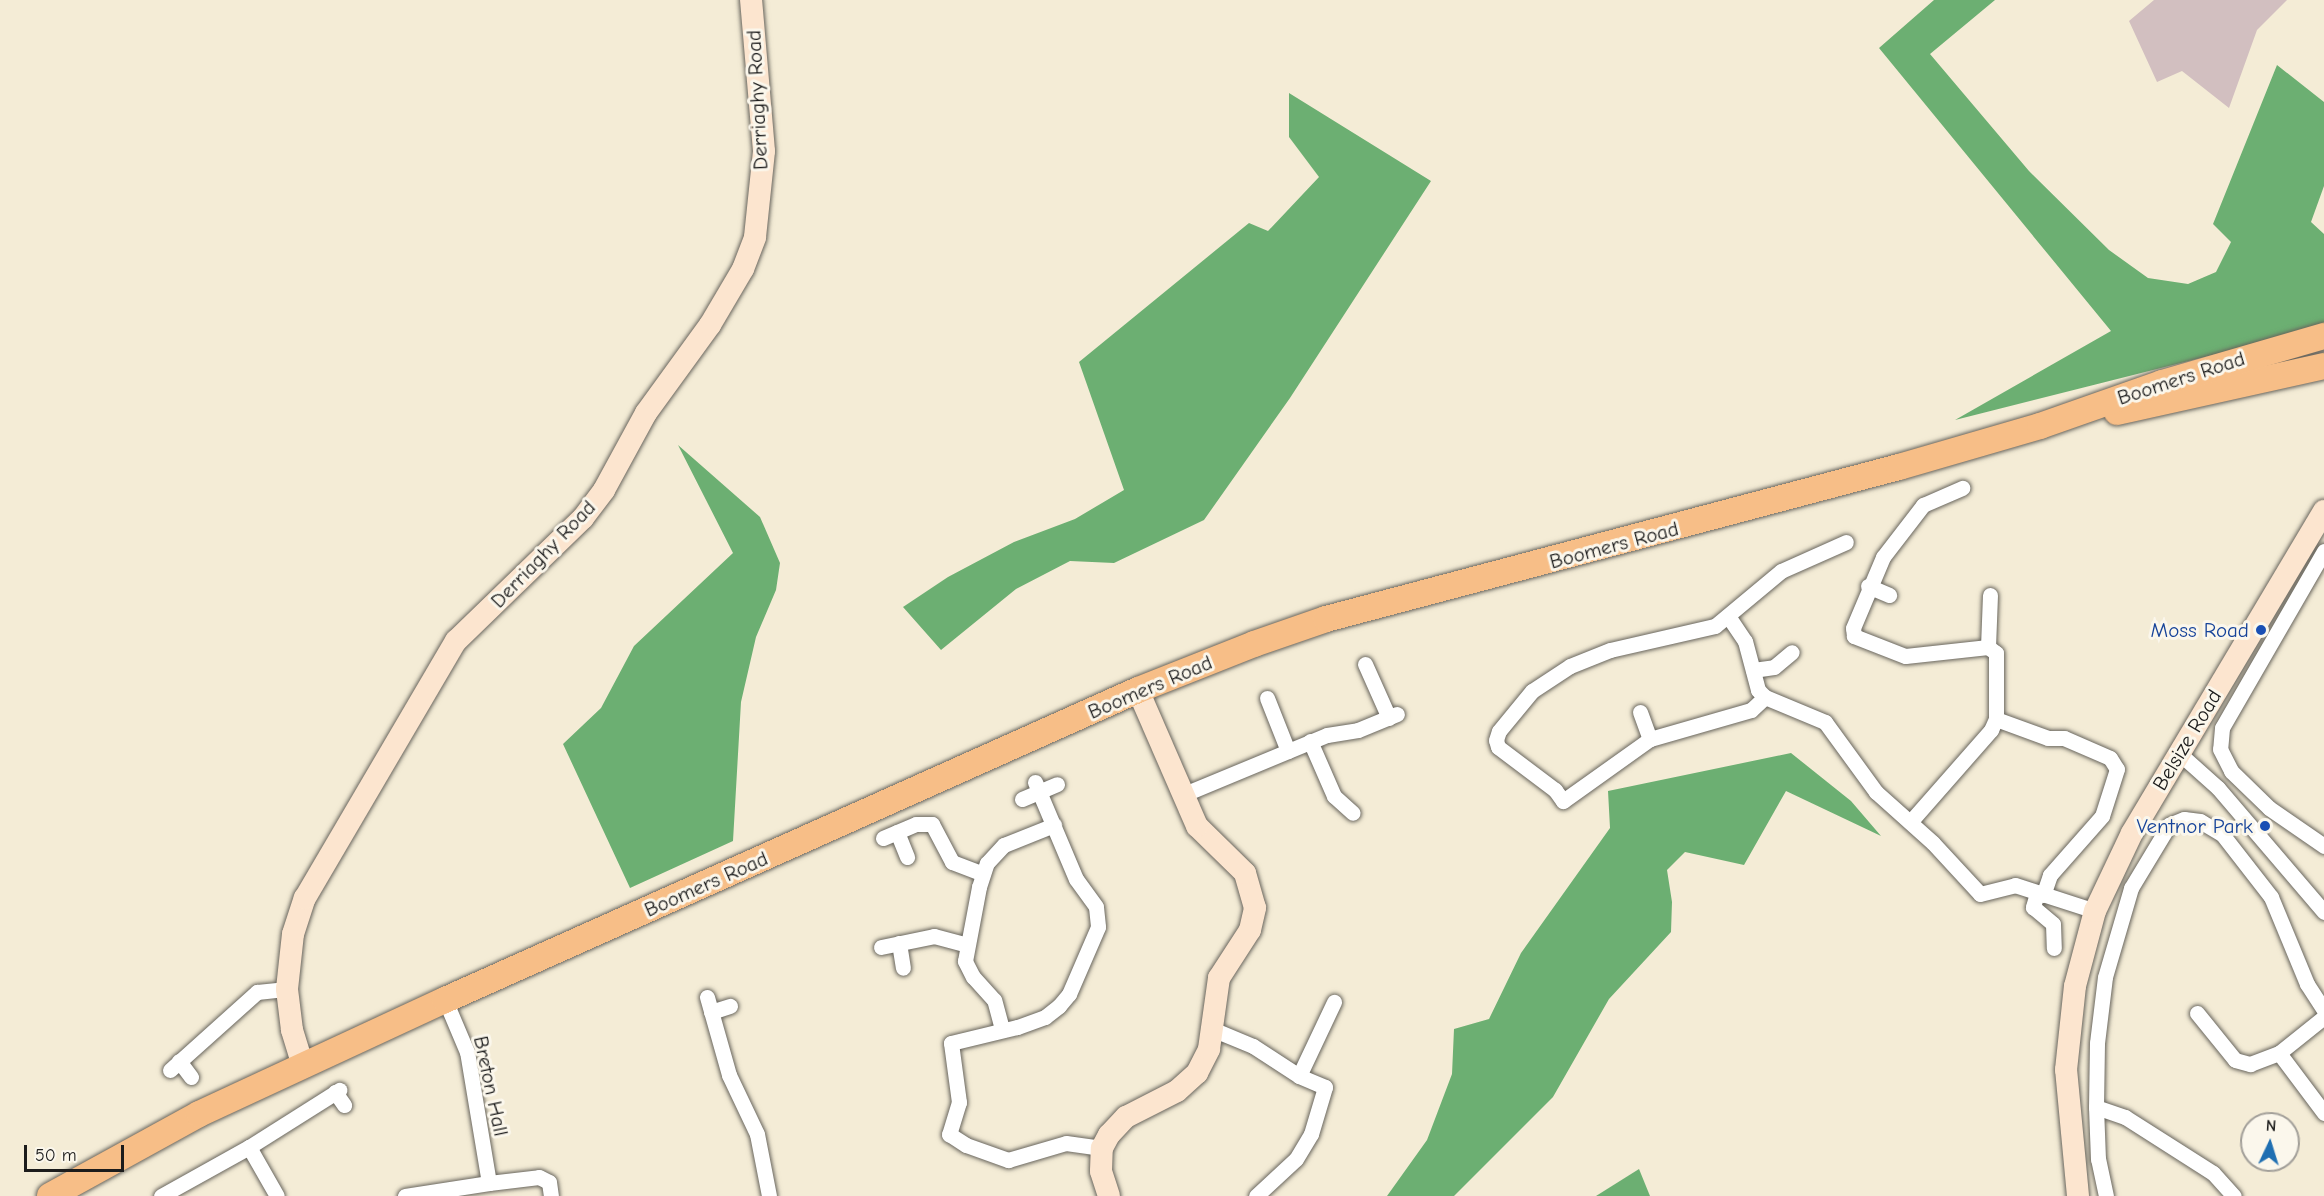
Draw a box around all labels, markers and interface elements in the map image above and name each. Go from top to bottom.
street label: Derriaghy Road [741,29,773,171]
street label: Boomers Road [2114,346,2248,410]
street label: Derriaghy Road [485,495,601,613]
street label: Boomers Road [1547,516,1681,574]
place label: Moss Road [2151,617,2249,643]
marker: Moss Road [2254,623,2268,637]
street label: Boomers Road [1084,650,1216,724]
street label: Belsize Road [2147,685,2227,795]
place label: Ventnor Park [2137,813,2253,839]
marker: Ventnor Park [2258,819,2272,833]
street label: Boomers Road [640,846,772,922]
street label: Breton Hall [468,1034,514,1138]
north arrow [2240,1112,2300,1172]
text: N [2265,1117,2277,1135]
scale bar [27,1133,128,1171]
text: 50 m [35,1145,77,1166]

